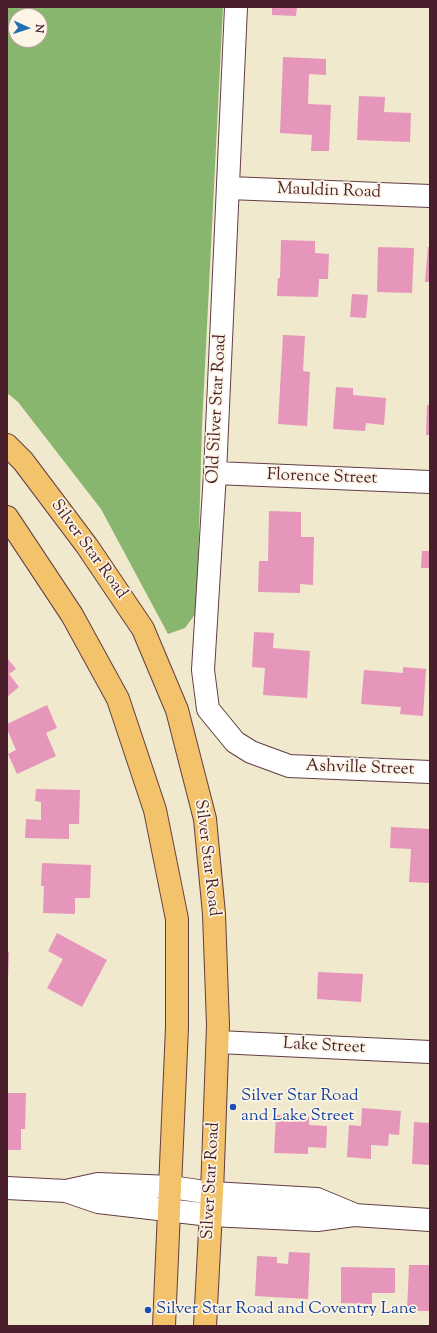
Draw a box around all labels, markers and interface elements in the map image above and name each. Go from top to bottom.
north arrow [8,8,48,48]
text: N [31,24,47,33]
street label: Mauldin Road [277,180,381,204]
street label: Old Silver Star Road [204,334,232,484]
street label: Florence Street [266,466,378,490]
street label: Silver Star Road [45,496,131,604]
street label: Ashville Street [305,757,415,781]
street label: Silver Star Road [189,798,223,918]
street label: Lake Street [282,1035,366,1059]
place label: Silver Star Road and Lake Street [241,1087,359,1127]
marker: Silver Star Road and Lake Street [228,1102,238,1112]
street label: Silver Star Road [199,1122,225,1240]
place label: Silver Star Road and Coventry Lane [156,1300,417,1320]
marker: Silver Star Road and Coventry Lane [143,1305,153,1315]

